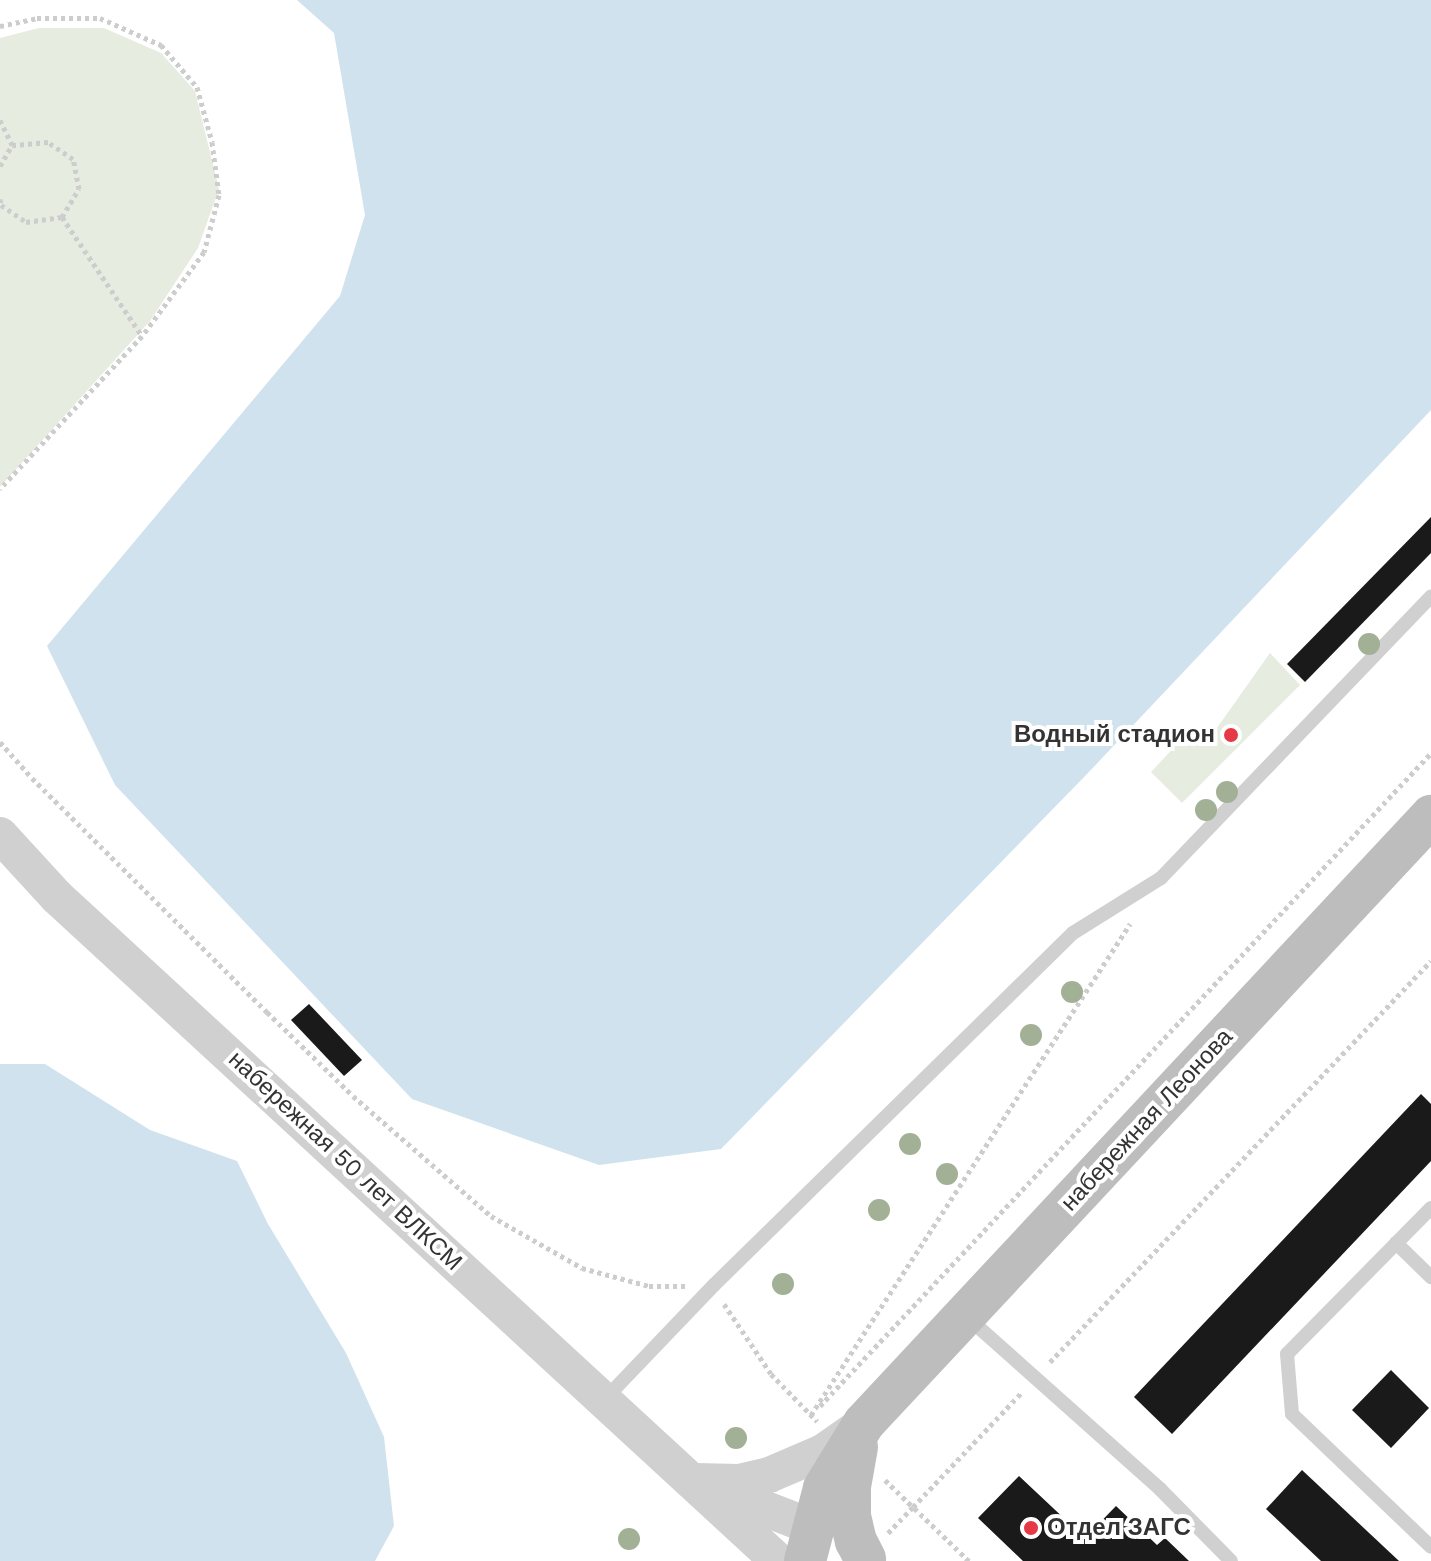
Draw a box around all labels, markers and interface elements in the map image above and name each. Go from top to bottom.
place label: Водный стадион [1014,721,1215,749]
marker: Водный стадион [1222,726,1240,744]
street label: набережная Леонова [1055,1023,1239,1217]
street label: набережная 50 лет ВЛКСМ [222,1045,468,1277]
place label: Отдел ЗАГС [1047,1514,1191,1542]
marker: Отдел ЗАГС [1022,1519,1040,1537]

